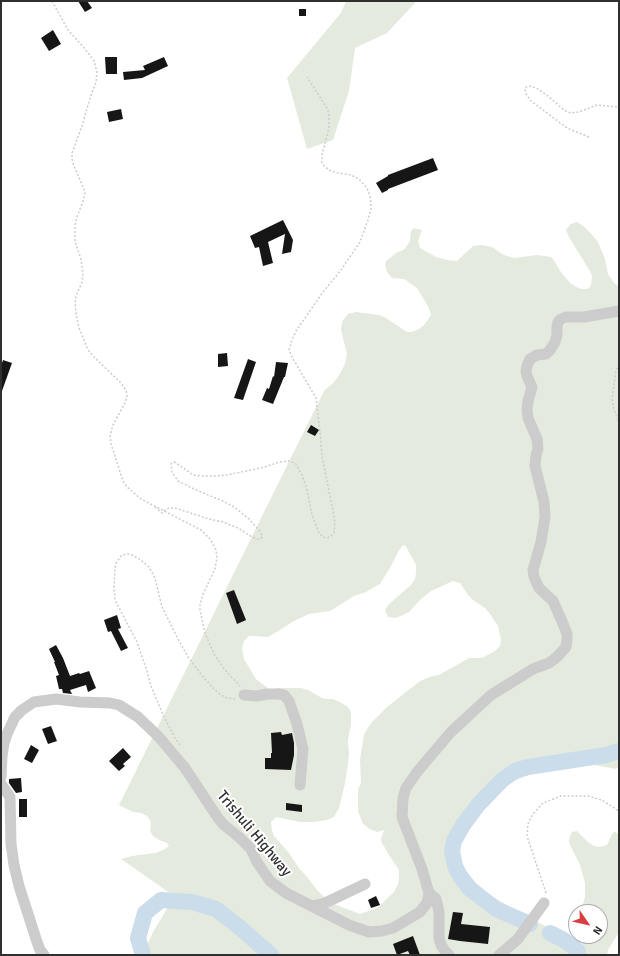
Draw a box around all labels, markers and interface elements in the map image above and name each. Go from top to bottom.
street label: Trishuli Highway [213,788,295,880]
north arrow [568,904,608,944]
text: N [590,924,605,937]

